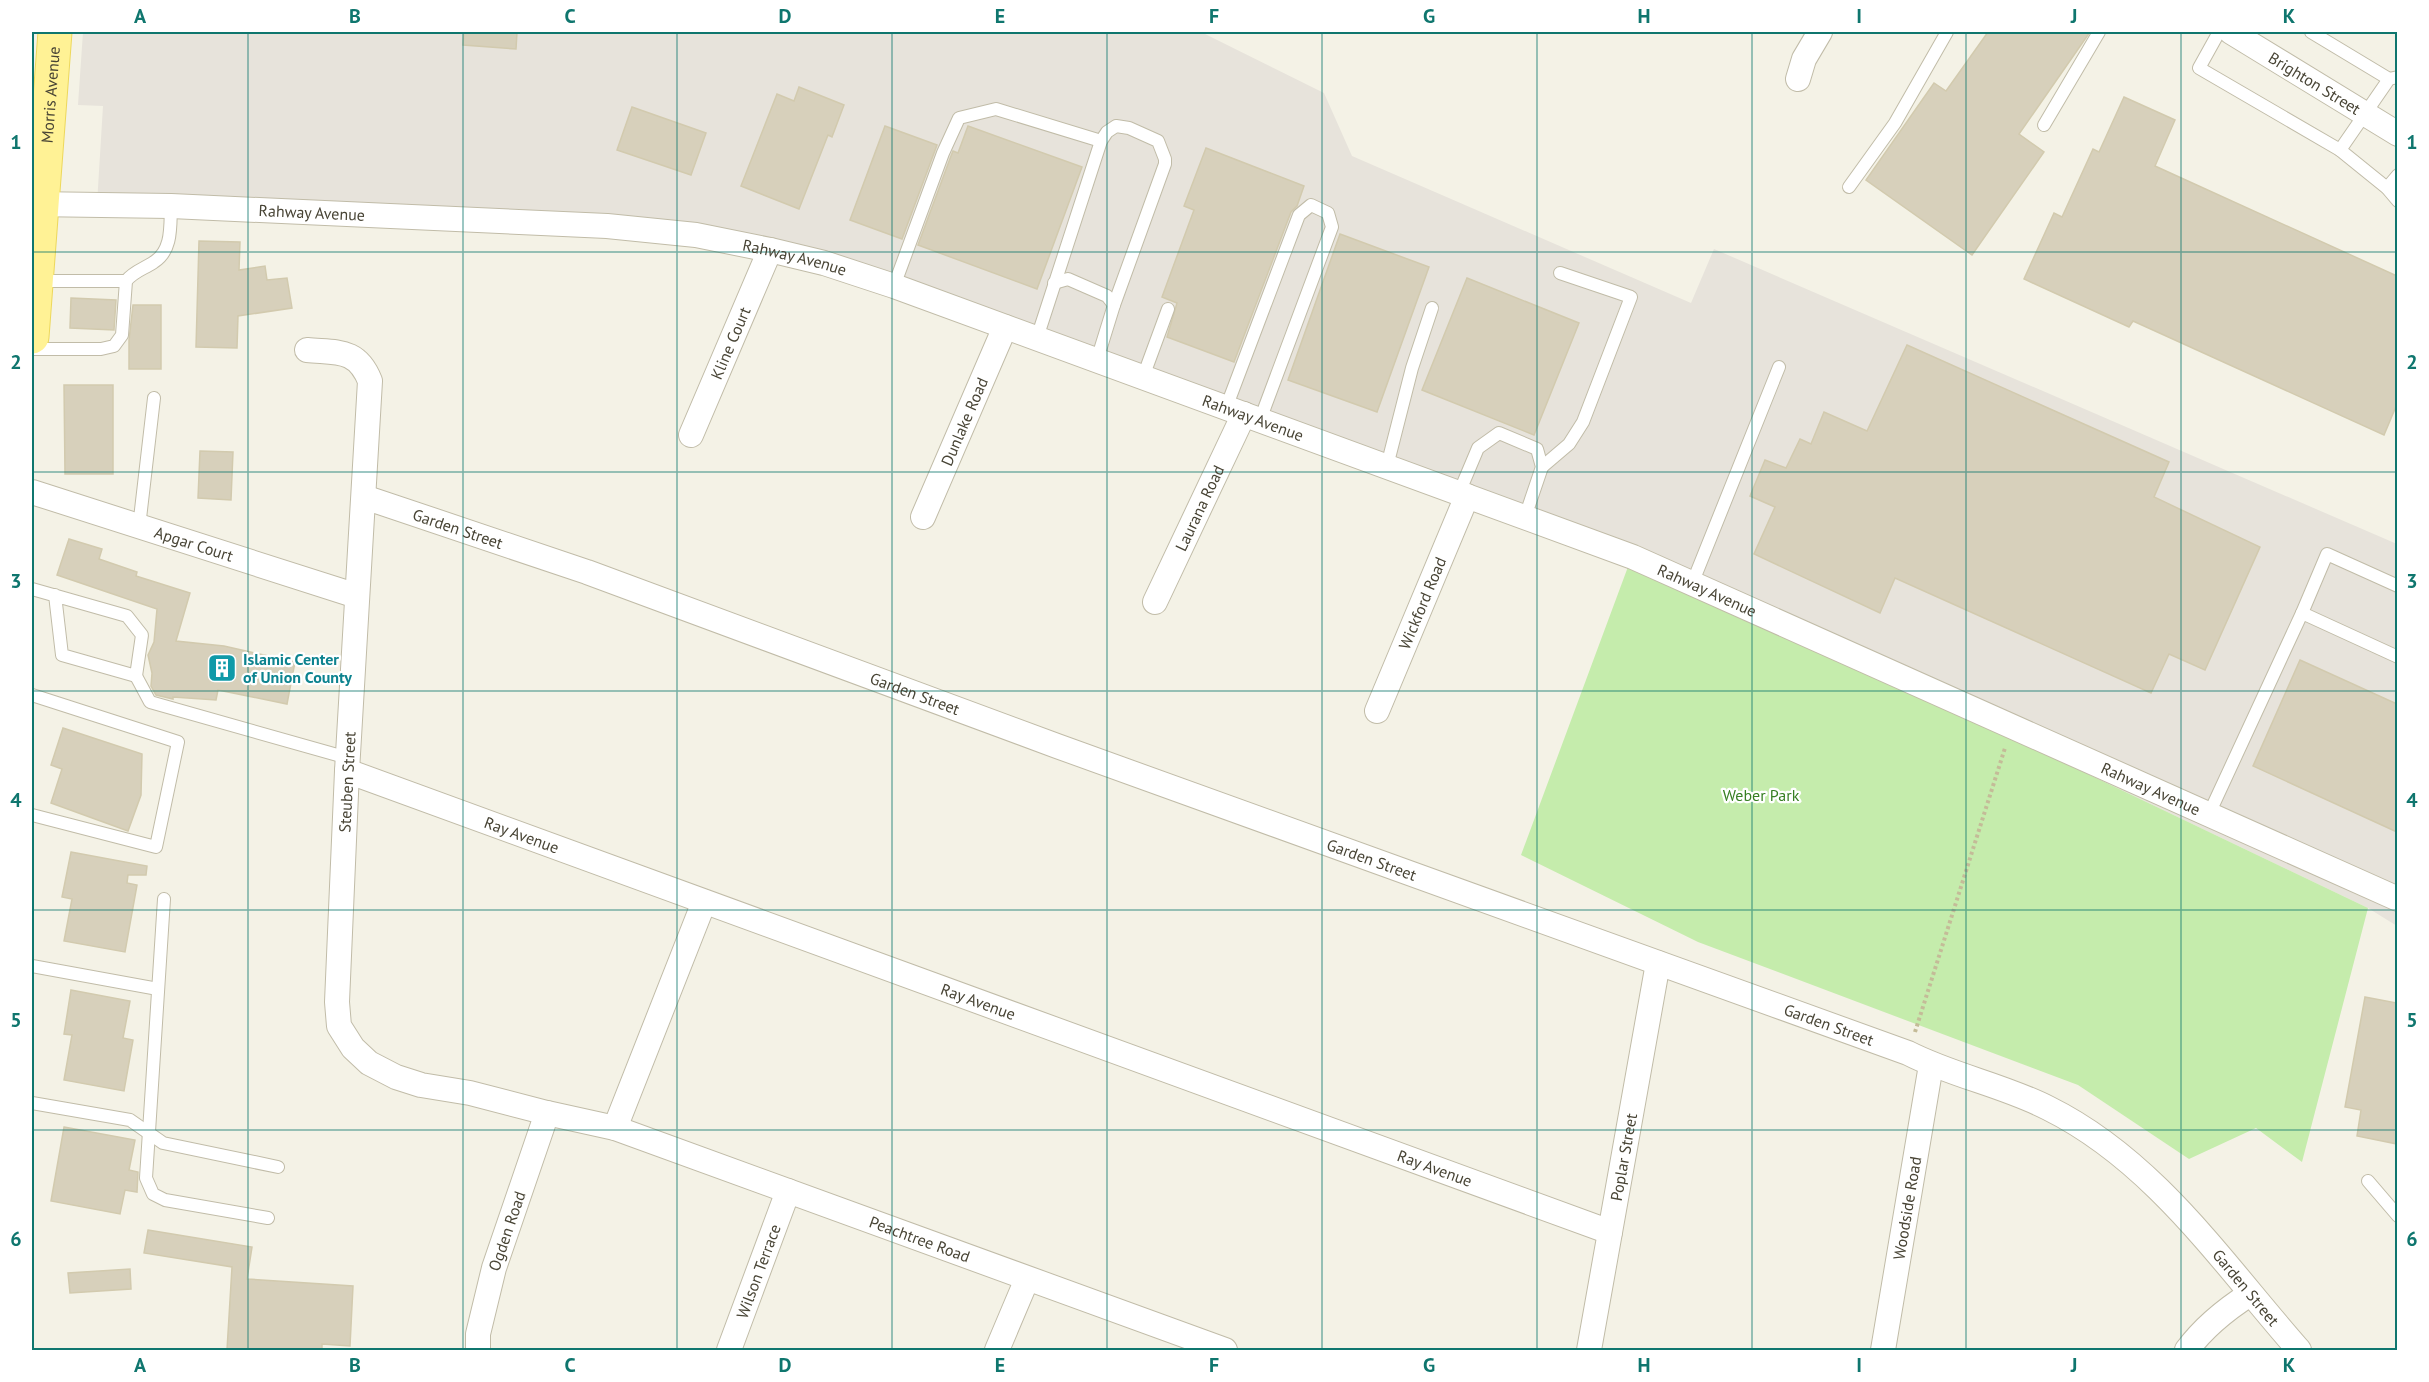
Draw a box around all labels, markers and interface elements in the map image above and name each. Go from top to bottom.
text: A [134,3,147,29]
text: B [349,3,361,29]
text: C [564,3,576,29]
text: D [779,3,792,29]
text: E [995,3,1005,29]
text: F [1209,3,1219,29]
text: G [1423,3,1435,29]
text: H [1637,3,1651,29]
text: I [1856,3,1862,29]
text: J [2070,3,2077,29]
text: K [2283,3,2296,29]
street label: Morris Avenue [37,46,64,144]
street label: Brighton Street [2265,47,2365,119]
text: 1 [10,129,22,155]
text: 1 [2406,129,2418,155]
street label: Rahway Avenue [258,200,365,225]
street label: Rahway Avenue [741,235,849,280]
street label: Kline Court [706,303,755,382]
text: 2 [10,349,22,375]
text: 2 [2406,349,2418,375]
street label: Dunlake Road [936,374,992,469]
street label: Rahway Avenue [1200,390,1306,445]
street label: Laurana Road [1171,462,1228,554]
street label: Garden Street [410,504,506,553]
street label: Apgar Court [152,522,236,566]
street label: Wickford Road [1394,554,1450,652]
street label: Rahway Avenue [1654,559,1760,621]
text: 3 [10,568,22,594]
text: 3 [2406,568,2418,594]
place label: Islamic Center of Union County [243,649,352,687]
building icon: Islamic Center of Union County [206,652,238,684]
street label: Garden Street [867,668,963,719]
street label: Steuben Street [334,730,360,833]
street label: Rahway Avenue [2098,758,2204,819]
park label: Weber Park [1723,785,1800,805]
text: 4 [10,787,22,813]
text: 4 [2406,787,2418,813]
street label: Ray Avenue [482,812,562,858]
street label: Garden Street [1324,834,1420,885]
street label: Ray Avenue [938,979,1018,1024]
street label: Garden Street [1781,999,1877,1050]
text: 5 [10,1007,22,1033]
text: 5 [2406,1007,2418,1033]
street label: Poplar Street [1606,1111,1641,1203]
street label: Ray Avenue [1395,1145,1475,1191]
street label: Woodside Road [1888,1155,1925,1261]
street label: Ogden Road [484,1188,530,1274]
street label: Peachtree Road [867,1211,973,1266]
street label: Wilson Terrace [732,1221,785,1321]
text: 6 [10,1226,22,1252]
text: 6 [2406,1226,2418,1252]
street label: Garden Street [2208,1245,2284,1330]
text: A [134,1352,147,1378]
text: B [349,1352,361,1378]
text: C [564,1352,576,1378]
text: D [779,1352,792,1378]
text: E [995,1352,1005,1378]
text: F [1209,1352,1219,1378]
text: G [1423,1352,1435,1378]
text: H [1637,1352,1651,1378]
text: I [1856,1352,1862,1378]
text: J [2070,1352,2077,1378]
text: K [2283,1352,2296,1378]

